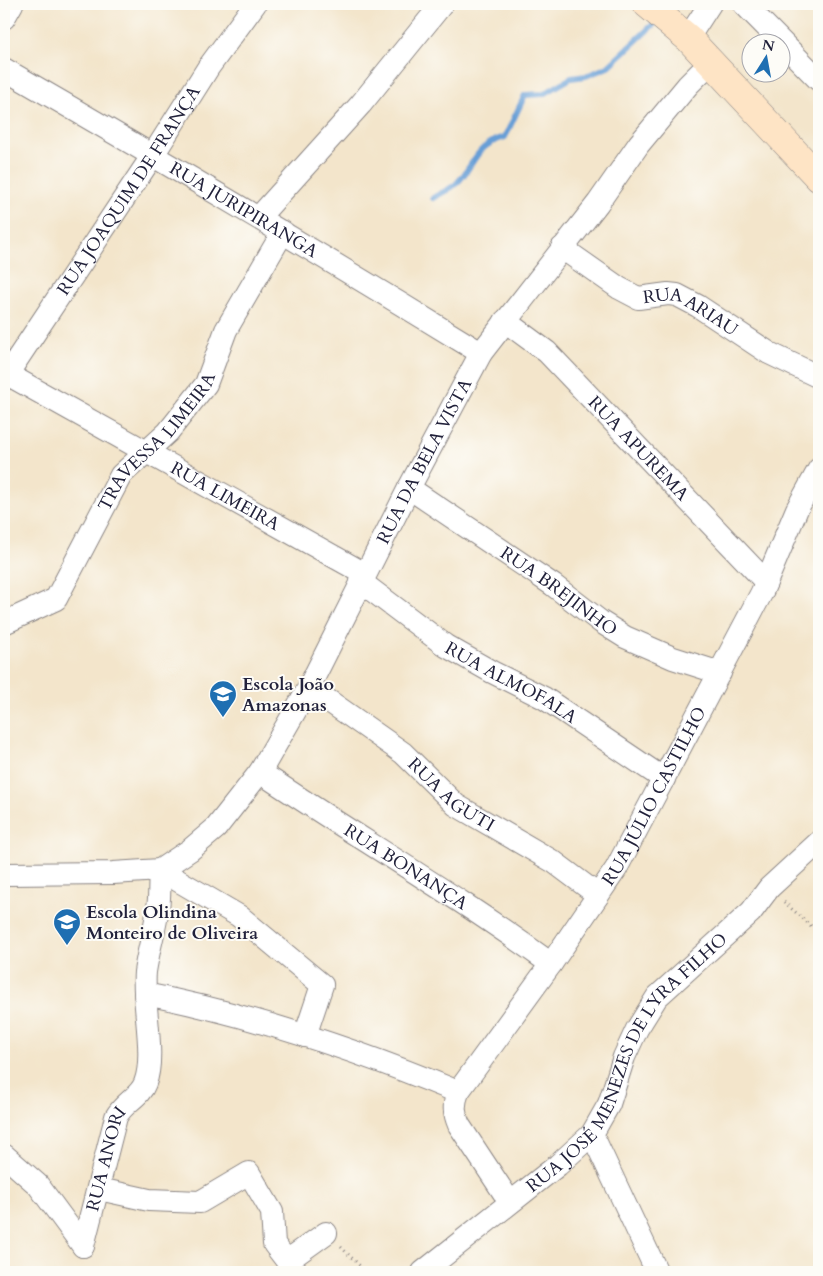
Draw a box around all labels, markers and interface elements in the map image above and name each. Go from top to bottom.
north arrow [740,32,790,82]
text: N [761,35,776,56]
street label: RUA JOAQUIM DE FRANÇA [51,81,207,300]
street label: RUA JURIPIRANGA [165,156,323,264]
street label: RUA ARIAU [641,282,743,342]
street label: TRAVESSA LIMEIRA [92,369,222,515]
street label: RUA DA BELA VISTA [371,374,478,548]
street label: RUA APUREMA [582,391,694,507]
street label: RUA LIMEIRA [166,456,284,537]
street label: RUA BREJINHO [495,541,622,642]
street label: RUA ALMOFALA [440,636,582,730]
place label: Escola João Amazonas [242,672,334,718]
school or university icon: Escola João Amazonas [208,679,238,718]
street label: RUA JÚLIO CASTILHO [596,702,712,891]
street label: RUA AGUTI [402,752,499,838]
street label: RUA BONANÇA [339,818,473,916]
place label: Escola Olindina Monteiro de Oliveira [86,900,258,946]
school or university icon: Escola Olindina Monteiro de Oliveira [52,907,82,946]
street label: RUA JOSÉ MENEZES DE LYRA FILHO [521,927,733,1199]
street label: RUA ANORI [80,1101,132,1214]

